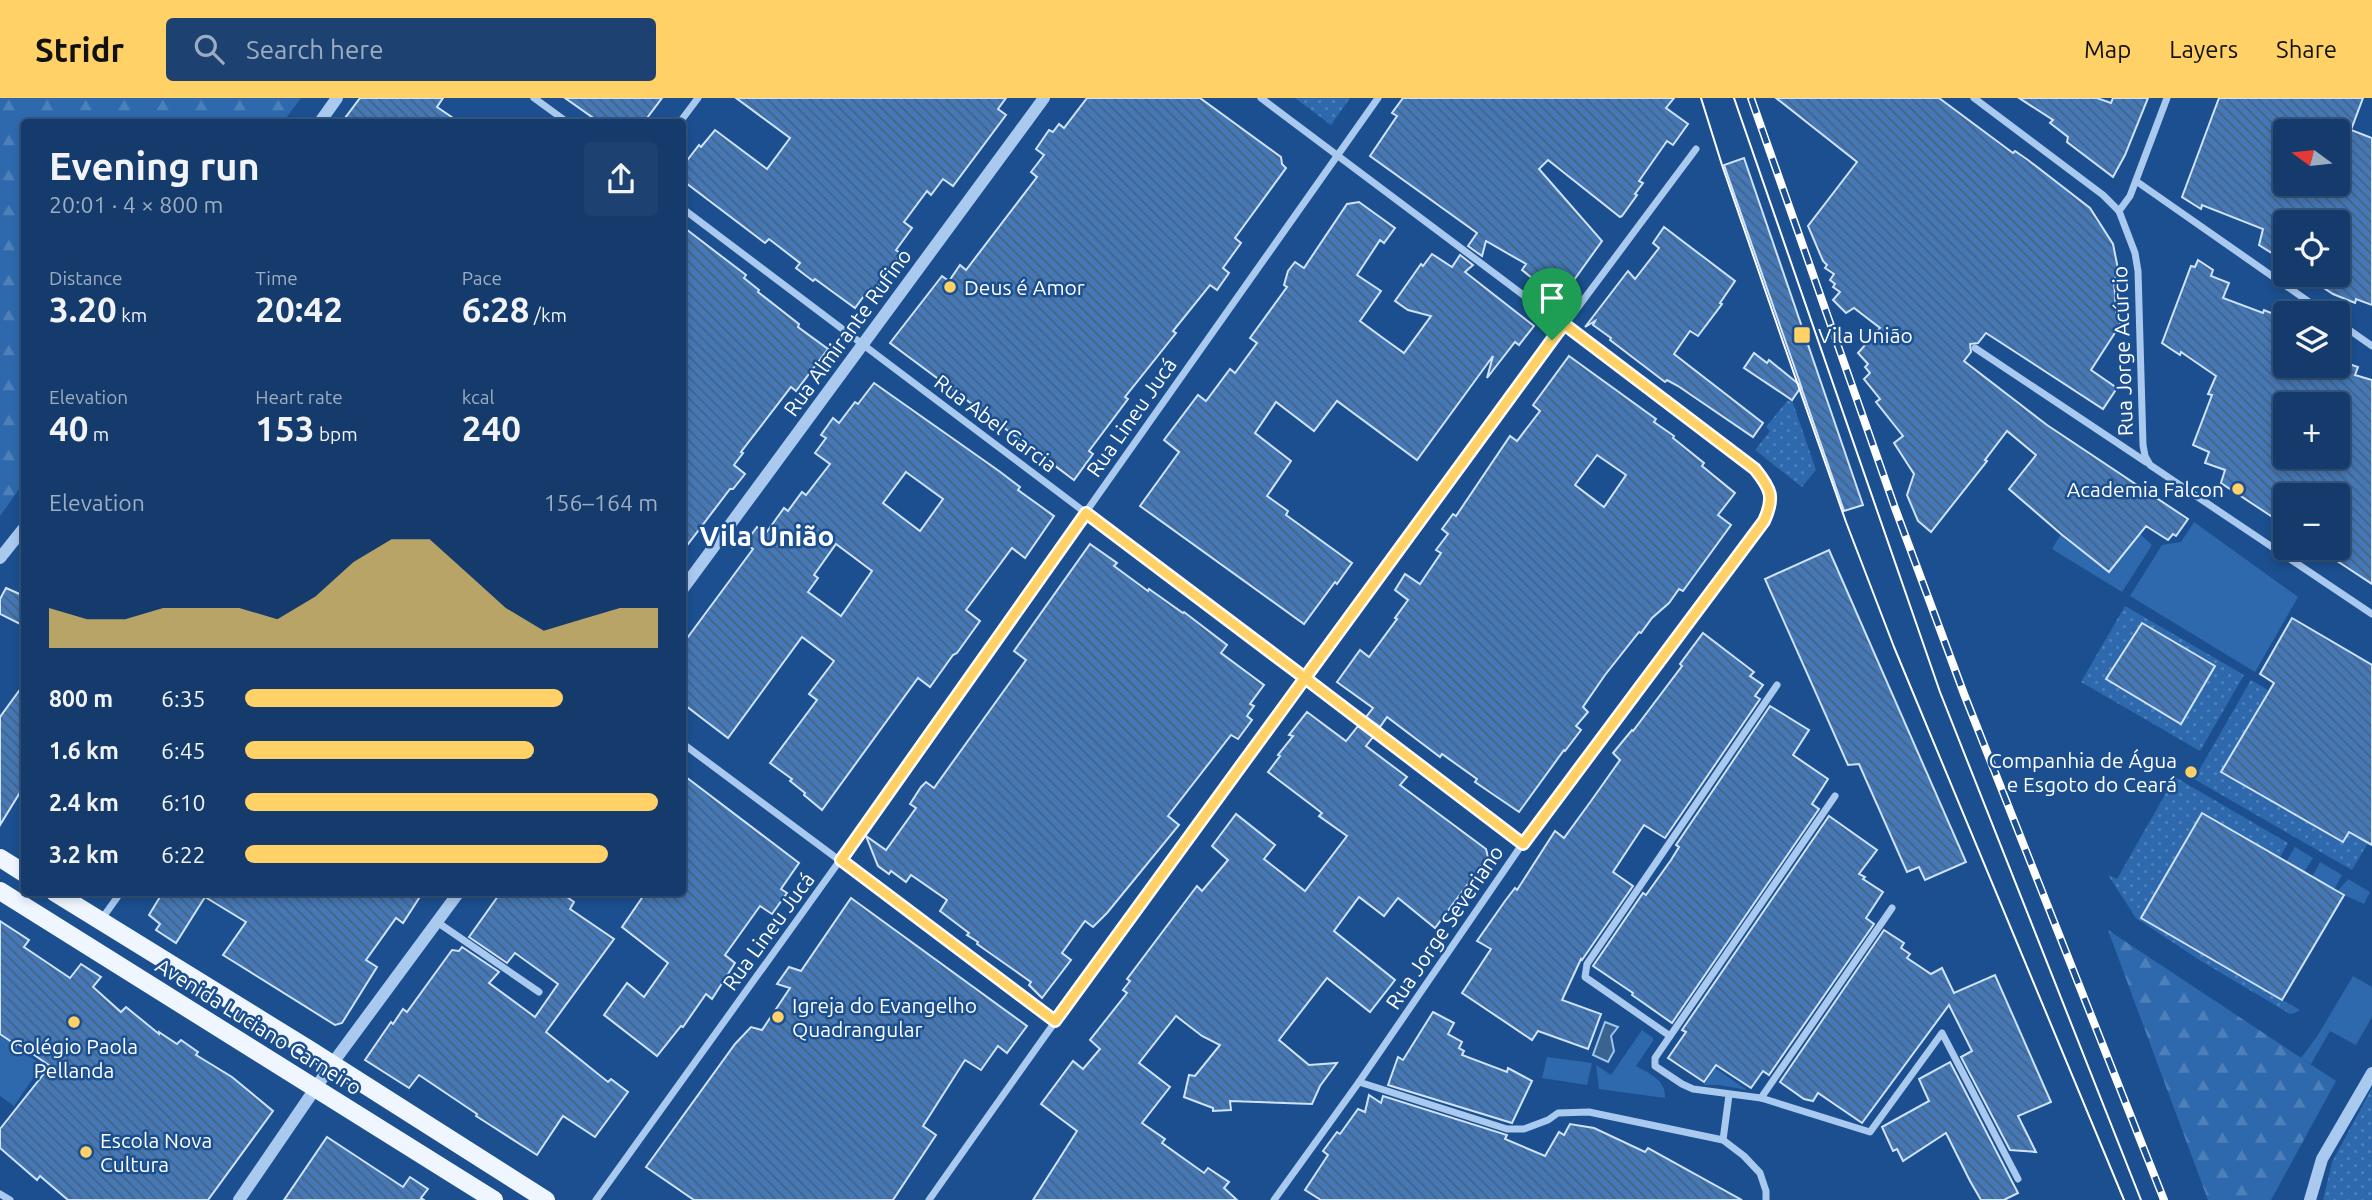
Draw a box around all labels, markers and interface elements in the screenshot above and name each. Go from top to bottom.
search box [166,18,656,81]
icon: search [190,30,228,68]
text: Stridr [35,31,124,68]
text: Search here [246,35,383,64]
text: Map [2084,36,2131,63]
text: Layers [2169,36,2238,63]
text: Share [2276,36,2337,63]
north arrow [2273,119,2350,196]
map controls [2273,119,2350,560]
button: share [584,142,658,216]
text: Evening run [49,145,260,187]
text: 20:01 · 4 × 800 m [49,192,223,217]
button: locate [2273,210,2350,287]
street label: Rua Almirante Rufino [778,244,916,420]
street label: Rua Jorge Acúrcio [2107,266,2137,436]
text: Distance [49,267,123,289]
text: Time [255,267,298,289]
text: Pace [462,267,502,289]
pin [1522,268,1582,340]
place label: Deus é Amor [964,275,1085,299]
marker: Deus é Amor [942,279,958,295]
icon: arrive [1533,279,1571,317]
text: 3.20 [49,289,117,329]
text: 20:42 [255,289,343,329]
text: 6:28 [462,289,530,329]
button: layers [2273,301,2350,378]
text: km [117,304,147,326]
text: /km [530,304,567,326]
place label: Vila União [1818,323,1913,347]
marker: Vila União [1792,325,1812,345]
street label: Rua Lineu Jucá [1081,353,1181,481]
street label: Rua Abel Garcia [930,369,1062,477]
text: Elevation [49,386,128,408]
text: Heart rate [255,386,343,408]
text: kcal [462,386,494,408]
button: + [2273,392,2350,469]
text: 40 [49,408,88,448]
text: 153 [255,408,315,448]
text: 240 [462,408,521,448]
text: m [88,423,109,445]
text: bpm [315,423,358,445]
place label: Academia Falcon [2067,477,2224,501]
marker: Academia Falcon [2230,481,2246,497]
button: − [2273,483,2350,560]
text: Elevation [49,490,145,515]
text: 156–164 m [544,490,658,515]
district label: Vila União [700,520,834,551]
text: 800 m [49,686,113,711]
text: 6:35 [161,686,206,711]
text: 1.6 km [49,738,119,763]
text: 6:45 [161,738,206,763]
place label: Companhia de Água e Esgoto do Ceará [1989,748,2177,796]
marker: Companhia de Água e Esgoto do Ceará [2183,764,2199,780]
text: 2.4 km [49,790,119,815]
text: 6:10 [161,790,206,815]
street label: Rua Jorge Severiano [1380,841,1508,1013]
text: 3.2 km [49,842,119,867]
text: 6:22 [161,842,206,867]
street label: Rua Lineu Jucá [717,867,819,995]
street label: Avenida Luciano Carneiro [152,953,366,1099]
place label: Igreja do Evangelho Quadrangular [792,993,977,1041]
marker: Igreja do Evangelho Quadrangular [770,1009,786,1025]
marker: Colégio Paola Pellanda [66,1014,82,1030]
place label: Colégio Paola Pellanda [10,1034,138,1082]
place label: Escola Nova Cultura [100,1128,212,1176]
marker: Escola Nova Cultura [78,1144,94,1160]

